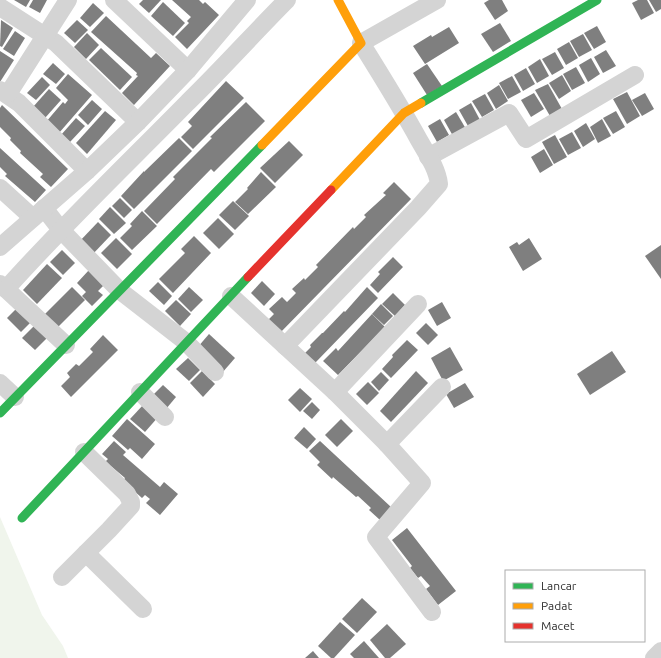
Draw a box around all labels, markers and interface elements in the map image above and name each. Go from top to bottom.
legend [505,570,645,642]
text: Lancar [541,579,577,592]
text: Padat [541,599,572,612]
text: Macet [541,619,575,632]

